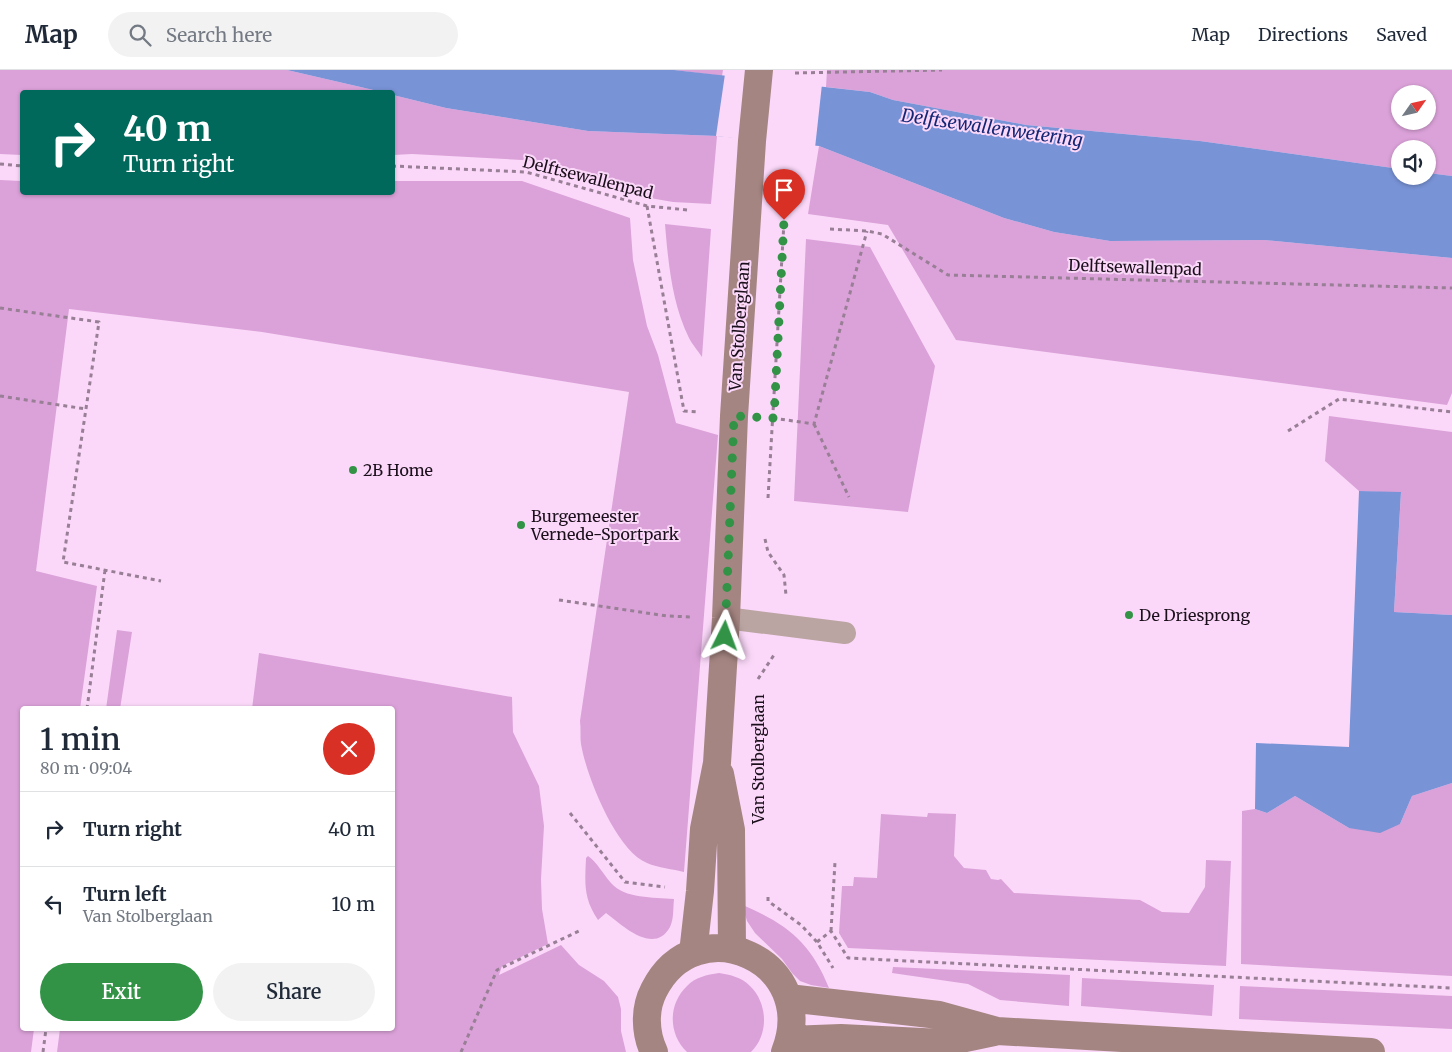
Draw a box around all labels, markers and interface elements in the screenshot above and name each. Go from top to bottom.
search box [108,12,458,57]
text: Map [25,19,78,50]
icon: search [126,21,154,49]
text: Search here [166,23,272,47]
text: Map [1192,23,1230,46]
text: Directions [1258,23,1348,46]
text: Saved [1376,23,1427,46]
north arrow [1391,85,1436,130]
map controls [1391,85,1436,185]
water label: Delftsewallenwetering [899,103,1084,152]
text: 40 m [123,107,211,151]
icon: right [40,110,105,175]
button: sound [1391,140,1436,185]
text: Turn right [123,150,234,178]
street label: Delftsewallenpad [521,151,656,203]
pin [763,169,805,220]
icon: arrive [770,176,798,204]
street label: Delftsewallenpad [1068,255,1202,279]
street label: Van Stolberglaan [724,260,754,392]
place label: 2B Home [363,460,433,480]
marker: 2B Home [347,464,359,476]
place label: Burgemeester Vernede-Sportpark [530,506,680,544]
marker: Burgemeester Vernede-Sportpark [515,519,527,531]
place label: De Driesprong [1139,605,1250,625]
position arrow [698,609,750,661]
marker: De Driesprong [1123,609,1135,621]
street label: Van Stolberglaan [748,694,768,825]
text: 1 min [40,720,121,758]
button: close [323,723,375,775]
text: 80 m · 09:04 [40,758,132,778]
icon: right [40,815,68,843]
text: Turn right [83,817,182,841]
text: 40 m [328,817,375,841]
text: Turn left [83,882,167,906]
icon: left [40,890,68,918]
text: 10 m [332,892,375,916]
text: Van Stolberglaan [83,906,213,926]
button: Exit [40,963,203,1021]
button: Share [213,963,375,1021]

